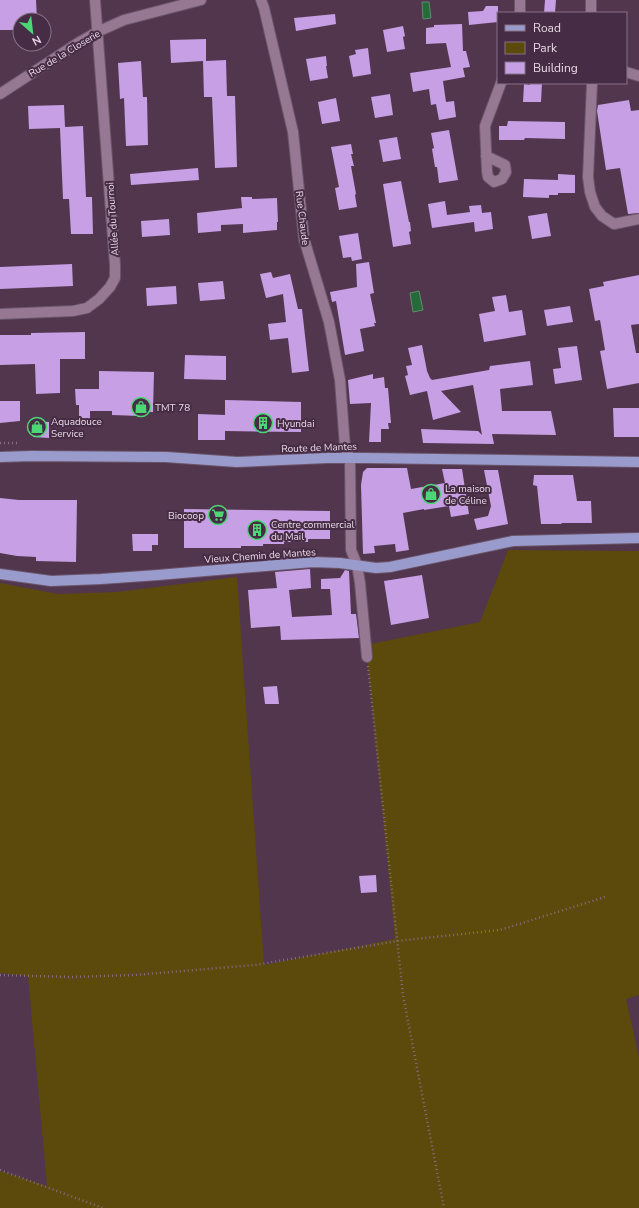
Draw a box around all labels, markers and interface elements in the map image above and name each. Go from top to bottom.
north arrow [12,12,52,52]
legend [497,12,627,84]
text: Road [533,20,561,36]
street label: Rue de la Closerie [26,27,103,81]
text: N [29,32,44,49]
text: Park [533,40,558,56]
text: Building [533,60,578,76]
street label: Allée du Tournoi [103,182,123,256]
street label: Rue Chaude [292,190,312,246]
shop icon: TMT 78 [130,396,152,418]
place label: TMT 78 [155,401,190,415]
building icon: Hyundai [252,412,274,434]
place label: Aquadouce Service [51,415,102,441]
shop icon: Aquadouce Service [26,416,48,438]
place label: Hyundai [277,417,315,431]
street label: Route de Mantes [281,440,357,456]
place label: La maison de Céline [445,482,491,508]
shop icon: La maison de Céline [420,483,442,505]
supermarket icon: Biocoop [207,504,229,526]
place label: Biocoop [168,509,204,523]
place label: Centre commercial du Mail [271,518,355,544]
building icon: Centre commercial du Mail [246,519,268,541]
street label: Vieux Chemin de Mantes [203,545,316,567]

